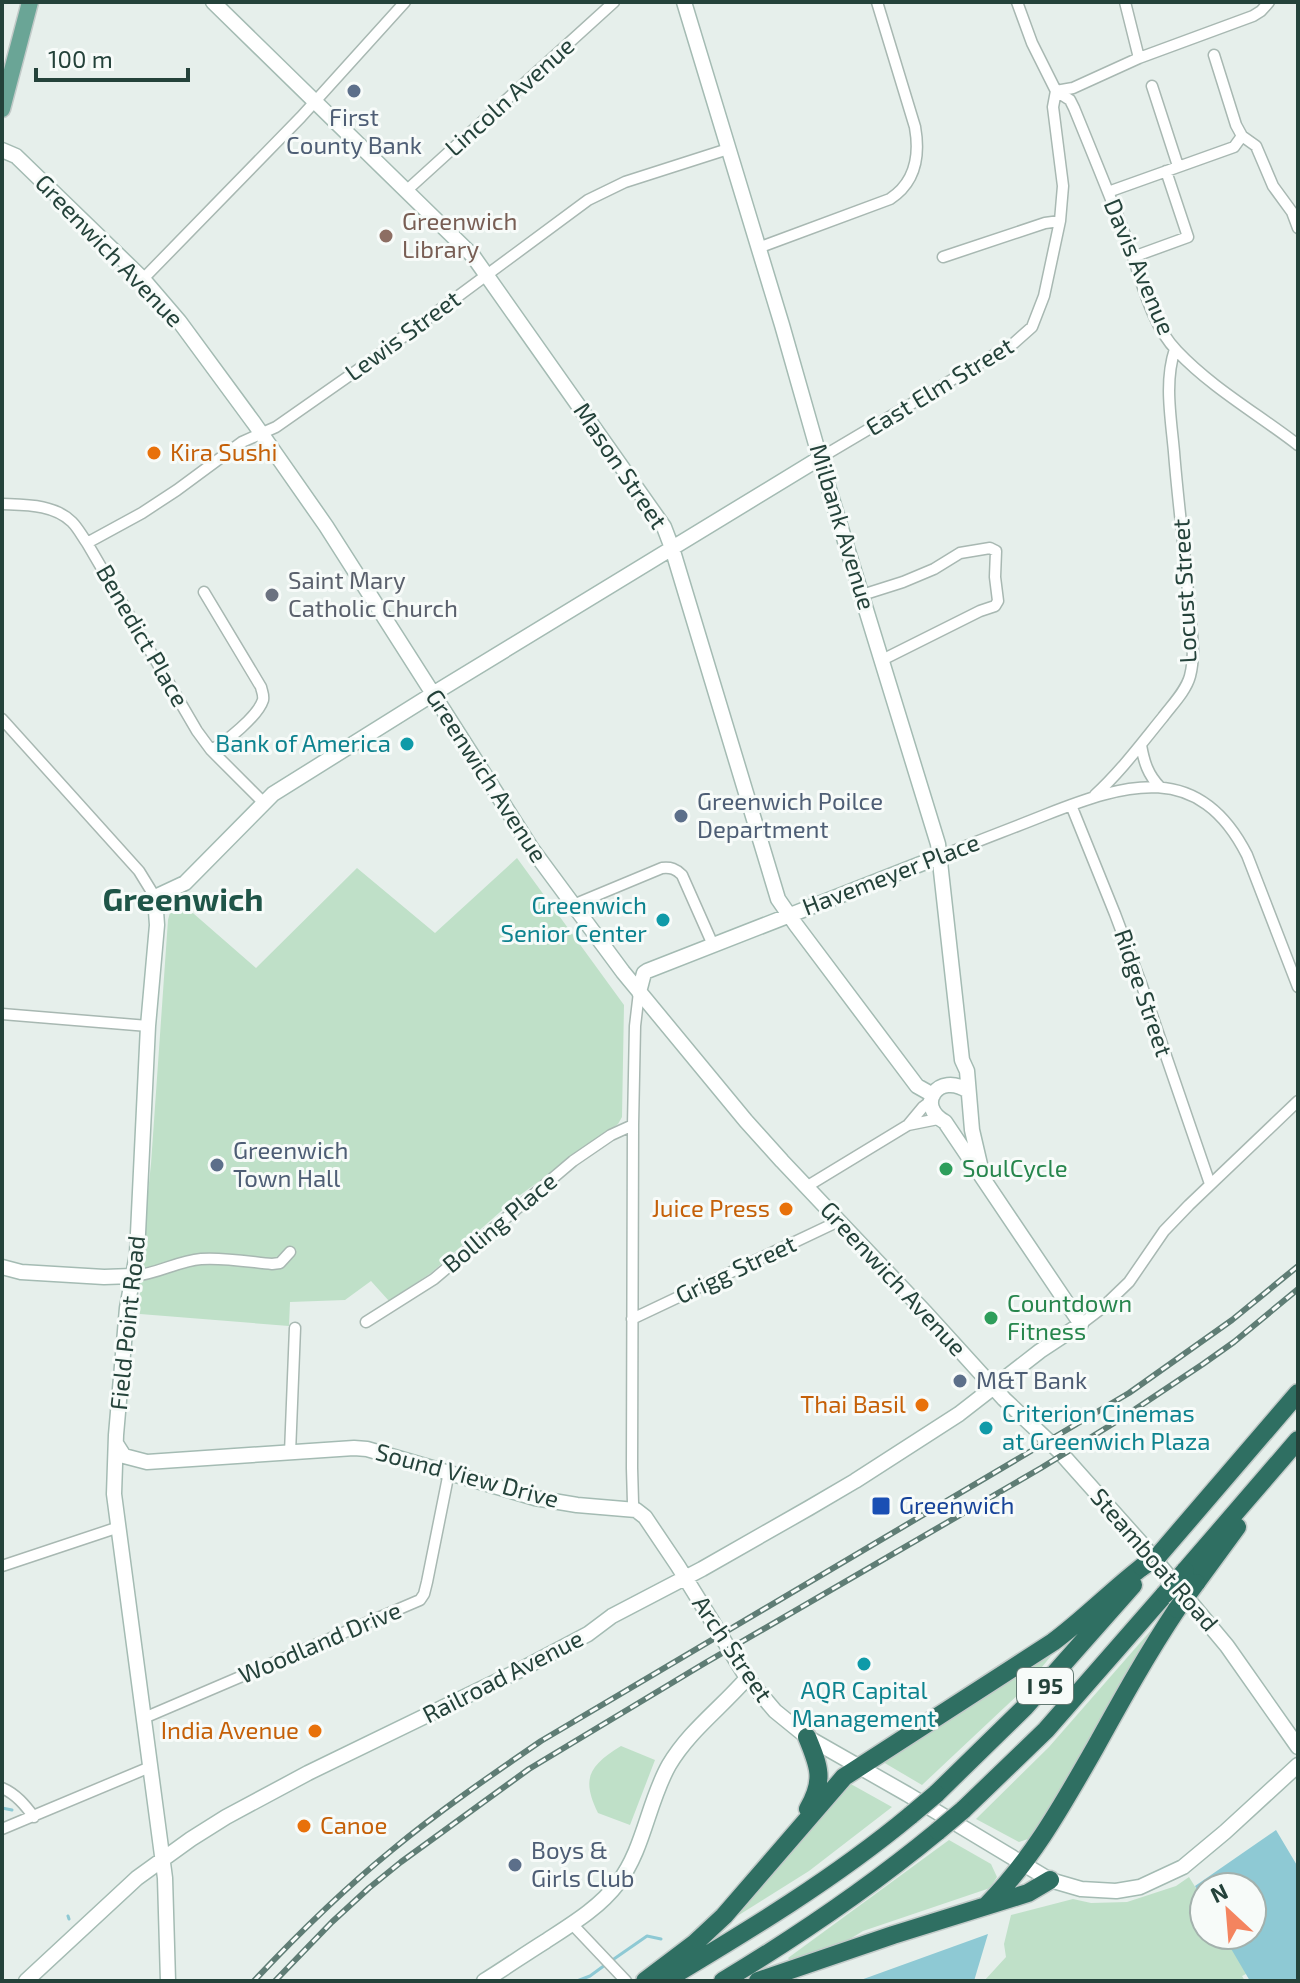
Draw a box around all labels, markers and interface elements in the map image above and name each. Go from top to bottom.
street label: Lincoln Avenue [438,30,580,161]
scale bar [36,32,188,82]
text: 100 m [48,44,113,73]
marker: First County Bank [345,82,363,100]
place label: First County Bank [286,102,422,159]
street label: Greenwich Avenue [30,168,190,332]
street label: Davis Avenue [1099,194,1182,339]
place label: Greenwich Library [402,206,518,263]
marker: Greenwich Library [377,227,395,245]
street label: Lewis Street [339,283,465,386]
street label: East Elm Street [860,330,1018,441]
street label: Mason Street [568,397,674,534]
place label: Kira Sushi [170,437,278,466]
street label: Milbank Avenue [804,440,882,613]
marker: Kira Sushi [145,444,163,462]
street label: Locust Street [1165,518,1202,664]
street label: Benedict Place [91,559,196,712]
place label: Saint Mary Catholic Church [288,565,458,622]
marker: Saint Mary Catholic Church [263,586,281,604]
street label: Greenwich Avenue [420,683,554,867]
place label: Bank of America [215,728,391,757]
marker: Bank of America [398,735,416,753]
place label: Greenwich Poilce Department [697,786,883,843]
marker: Greenwich Poilce Department [672,807,690,825]
street label: Havemeyer Place [798,826,983,921]
district label: Greenwich [102,879,264,917]
place label: Greenwich Senior Center [500,890,647,947]
marker: Greenwich Senior Center [654,911,672,929]
street label: Ridge Street [1109,925,1180,1060]
place label: Greenwich Town Hall [233,1135,349,1192]
place label: SoulCycle [962,1153,1068,1182]
marker: Greenwich Town Hall [208,1156,226,1174]
marker: SoulCycle [937,1160,955,1178]
street label: Bolling Place [436,1166,562,1278]
place label: Juice Press [652,1193,770,1222]
street label: Greenwich Avenue [815,1195,973,1361]
marker: Juice Press [777,1200,795,1218]
street label: Grigg Street [671,1228,800,1309]
street label: Field Point Road [103,1234,150,1412]
place label: Countdown Fitness [1007,1288,1132,1345]
marker: Countdown Fitness [982,1309,1000,1327]
place label: M&T Bank [976,1365,1087,1394]
marker: M&T Bank [951,1372,969,1390]
place label: Thai Basil [800,1389,906,1418]
marker: Thai Basil [913,1396,931,1414]
place label: Criterion Cinemas at Greenwich Plaza [1002,1398,1210,1455]
marker: Criterion Cinemas at Greenwich Plaza [977,1419,995,1437]
street label: Sound View Drive [373,1436,562,1513]
street label: Steamboat Road [1085,1482,1225,1636]
place label: Greenwich [899,1490,1015,1519]
marker: Greenwich [870,1495,892,1517]
street label: Arch Street [687,1589,779,1707]
street label: Woodland Drive [234,1594,405,1689]
street label: Railroad Avenue [417,1623,587,1729]
marker: AQR Capital Management [855,1655,873,1673]
road number: I 95 [1017,1668,1073,1704]
place label: AQR Capital Management [792,1675,936,1732]
place label: India Avenue [161,1715,299,1744]
marker: India Avenue [306,1722,324,1740]
place label: Canoe [320,1810,387,1839]
marker: Canoe [295,1817,313,1835]
place label: Boys & Girls Club [531,1835,635,1892]
marker: Boys & Girls Club [506,1856,524,1874]
north arrow [1188,1871,1268,1951]
text: N [1206,1877,1232,1907]

